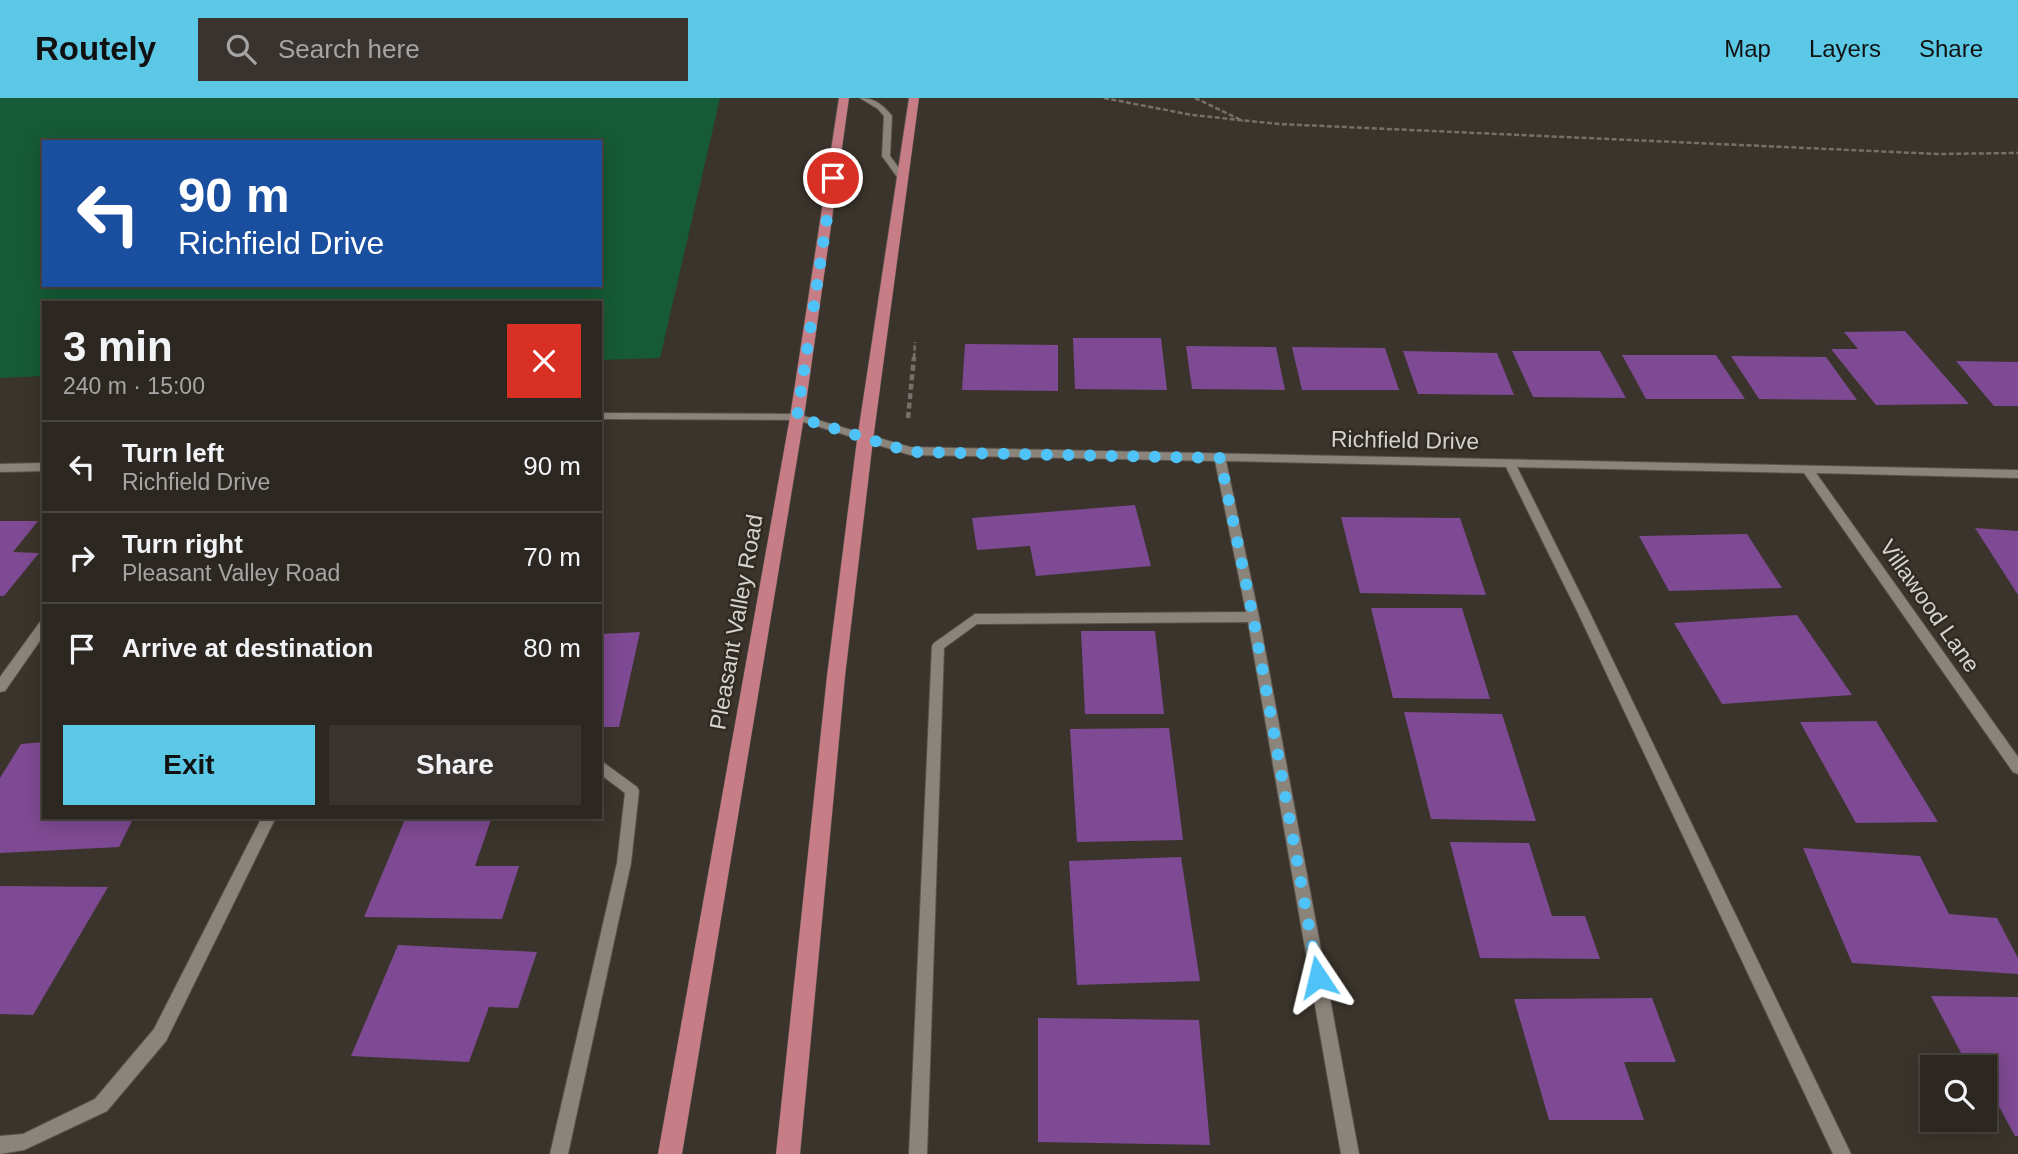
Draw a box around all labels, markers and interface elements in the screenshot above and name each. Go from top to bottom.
search box [198,18,688,81]
text: Routely [35,30,156,67]
icon: search [222,30,260,68]
text: Search here [278,34,420,64]
text: Map [1724,35,1771,62]
text: Layers [1809,35,1881,62]
text: Share [1919,35,1983,62]
pin [803,148,863,208]
icon: arrive [814,159,852,197]
icon: left [63,168,154,259]
text: 90 m [178,168,290,222]
text: Richfield Drive [178,225,384,261]
text: 3 min [63,323,173,370]
button: close [507,324,581,398]
text: 240 m · 15:00 [63,373,205,399]
street label: Richfield Drive [1331,426,1479,454]
text: Turn left [122,438,224,468]
icon: left [63,448,101,486]
text: 90 m [523,451,581,481]
text: Richfield Drive [122,469,270,495]
street label: Pleasant Valley Road [704,512,768,732]
text: Turn right [122,529,243,559]
street label: Villawood Lane [1875,535,1985,677]
icon: right [63,539,101,577]
text: 70 m [523,542,581,572]
text: Pleasant Valley Road [122,560,340,586]
icon: arrive [63,630,101,668]
text: Arrive at destination [122,633,373,663]
text: 80 m [523,633,581,663]
button: Exit [63,725,315,805]
button: Share [329,725,581,805]
position arrow [1281,940,1355,1014]
map controls [1920,1055,1997,1132]
button: search [1920,1055,1997,1132]

